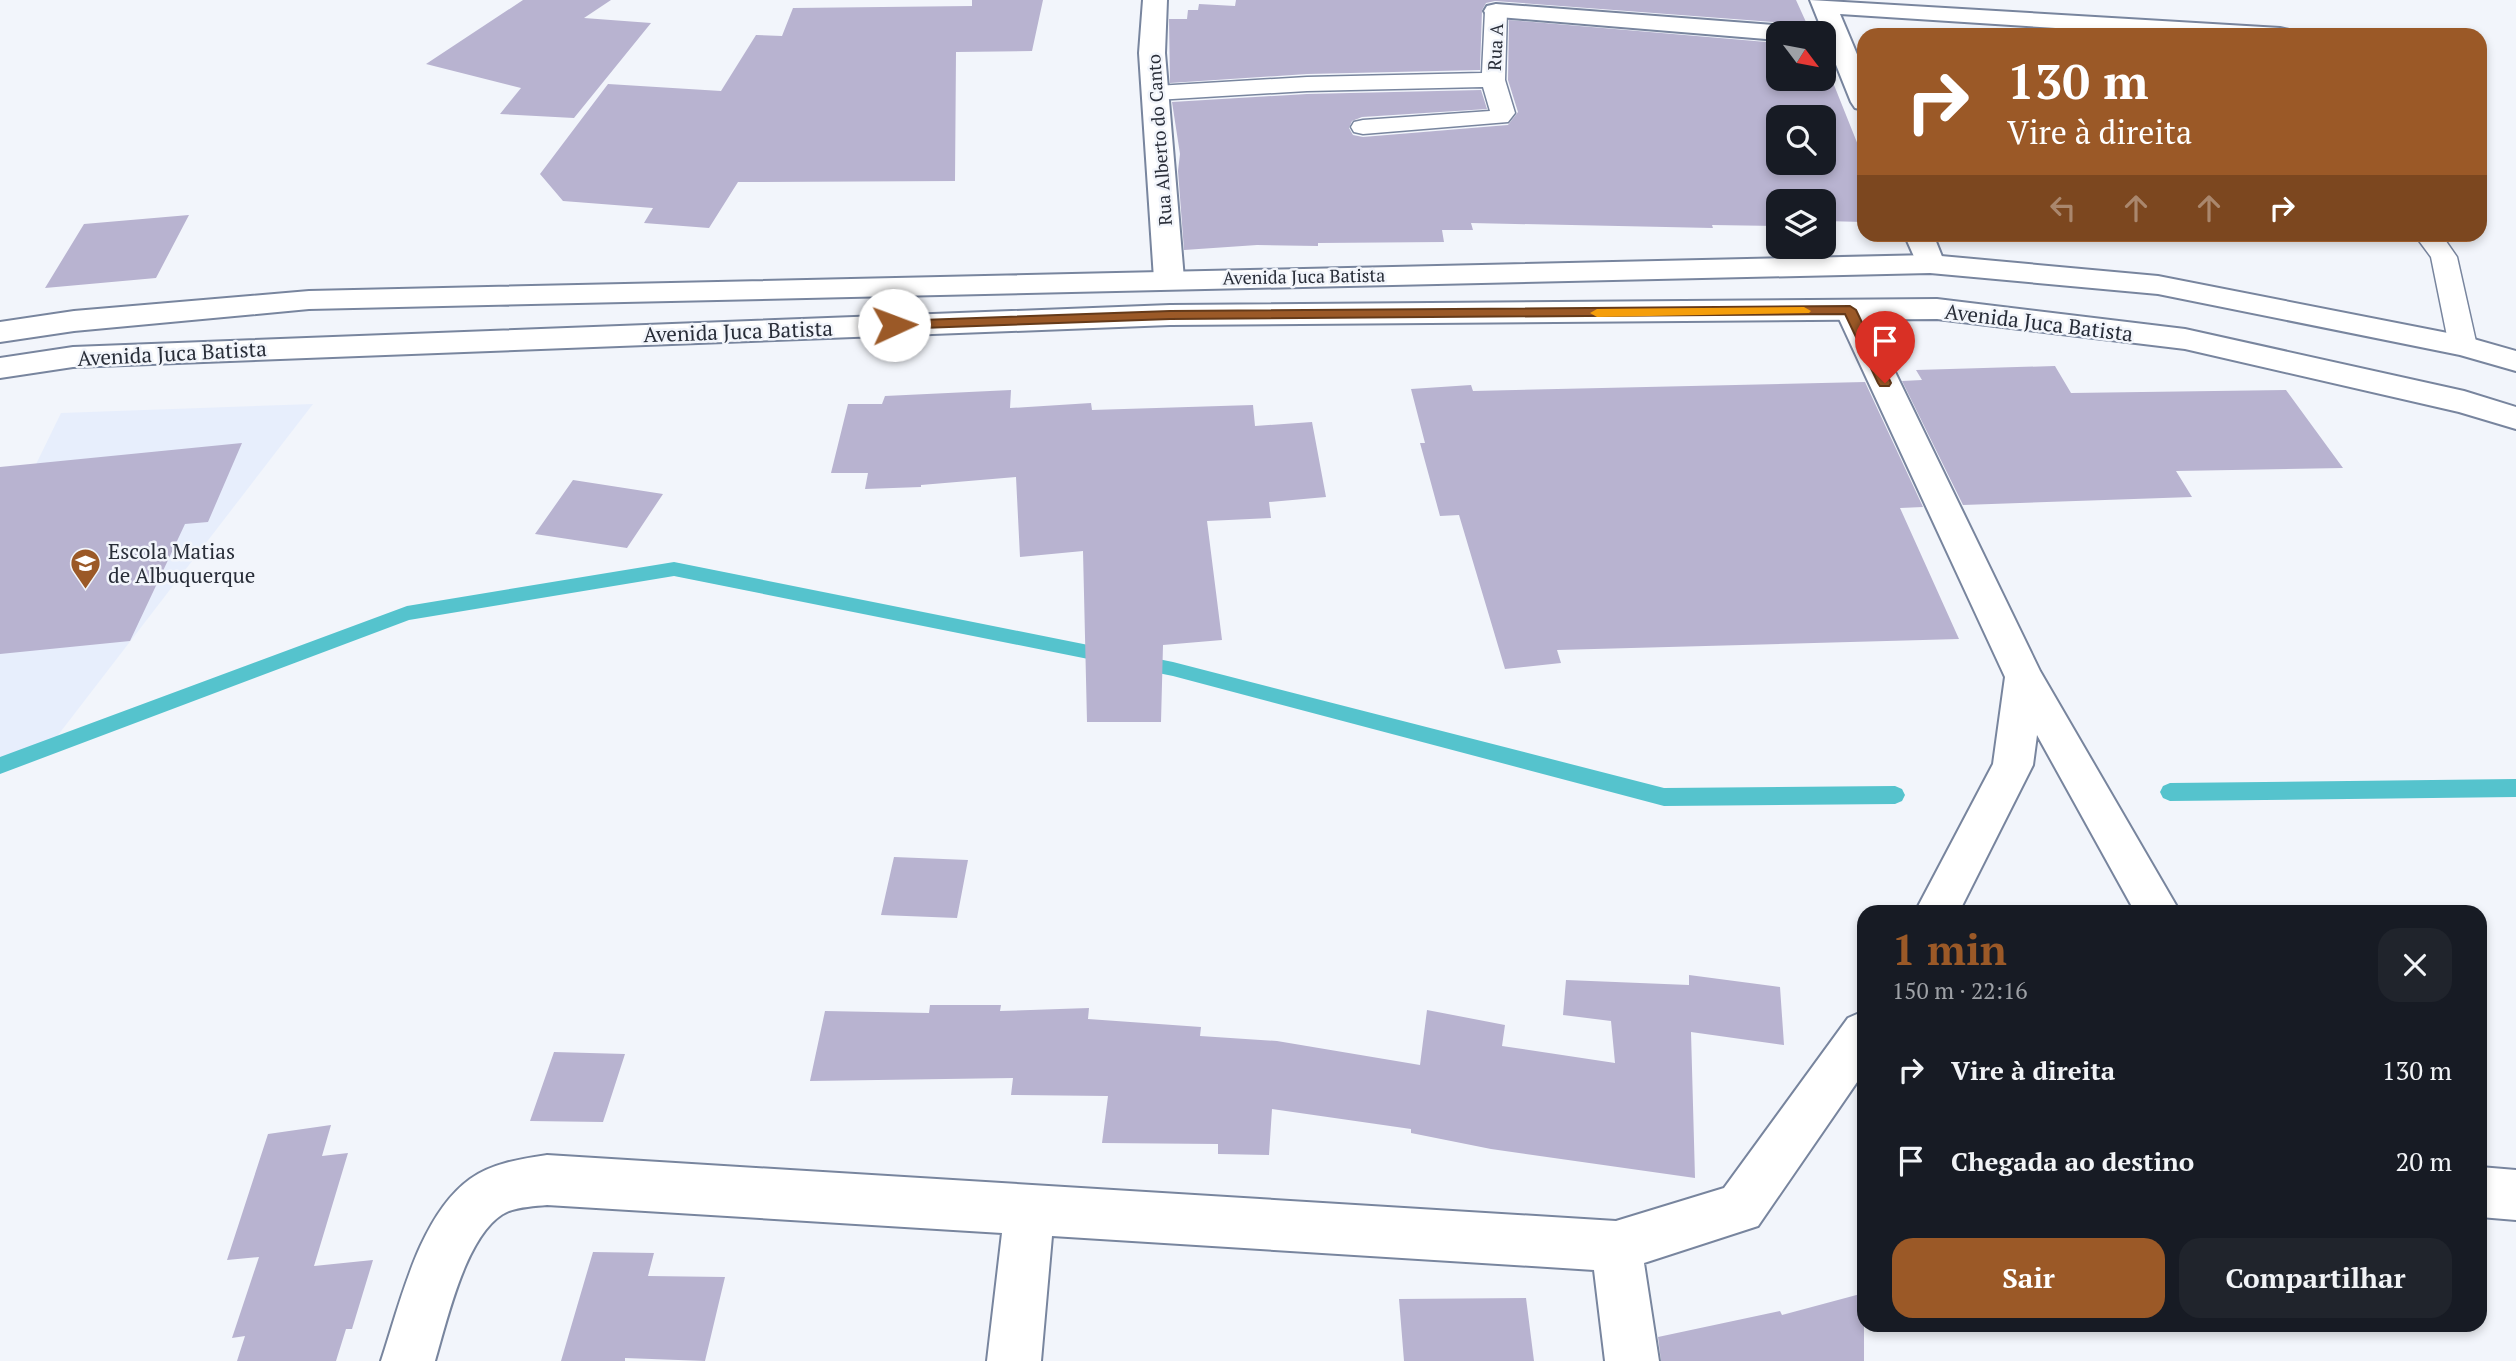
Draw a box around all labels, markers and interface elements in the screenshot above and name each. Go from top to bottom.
north arrow [1766,21,1836,91]
map controls [1766,21,1836,259]
street label: Rua A [1482,22,1508,71]
text: 130 m [2007,48,2149,113]
street label: Rua Alberto do Canto [1141,53,1177,227]
icon: right [1892,56,1983,147]
button: search [1766,105,1836,175]
text: Vire à direita [2007,111,2192,153]
button: layers [1766,189,1836,259]
icon: left [2044,189,2082,227]
icon: ahead [2117,189,2155,227]
icon: ahead [2190,189,2228,227]
icon: right [2263,189,2301,227]
street label: Avenida Juca Batista [1223,263,1385,289]
position arrow [857,288,931,362]
street label: Avenida Juca Batista [1943,297,2135,347]
pin [1855,311,1915,383]
street label: Avenida Juca Batista [643,314,834,348]
icon: arrive [1866,322,1904,360]
street label: Avenida Juca Batista [77,334,268,372]
place label: Escola Matias de Albuquerque [108,537,255,589]
school or university icon: Escola Matias de Albuquerque [68,546,102,590]
text: 1 min [1892,921,2007,977]
button: close [2378,928,2452,1002]
text: 150 m · 22:16 [1892,975,2027,1006]
icon: right [1892,1051,1930,1089]
text: Vire à direita [1951,1053,2115,1087]
text: 130 m [2382,1053,2452,1087]
icon: arrive [1892,1142,1930,1180]
text: Chegada ao destino [1951,1144,2194,1178]
text: 20 m [2396,1144,2452,1178]
button: Sair [1892,1238,2165,1318]
button: Compartilhar [2179,1238,2452,1318]

